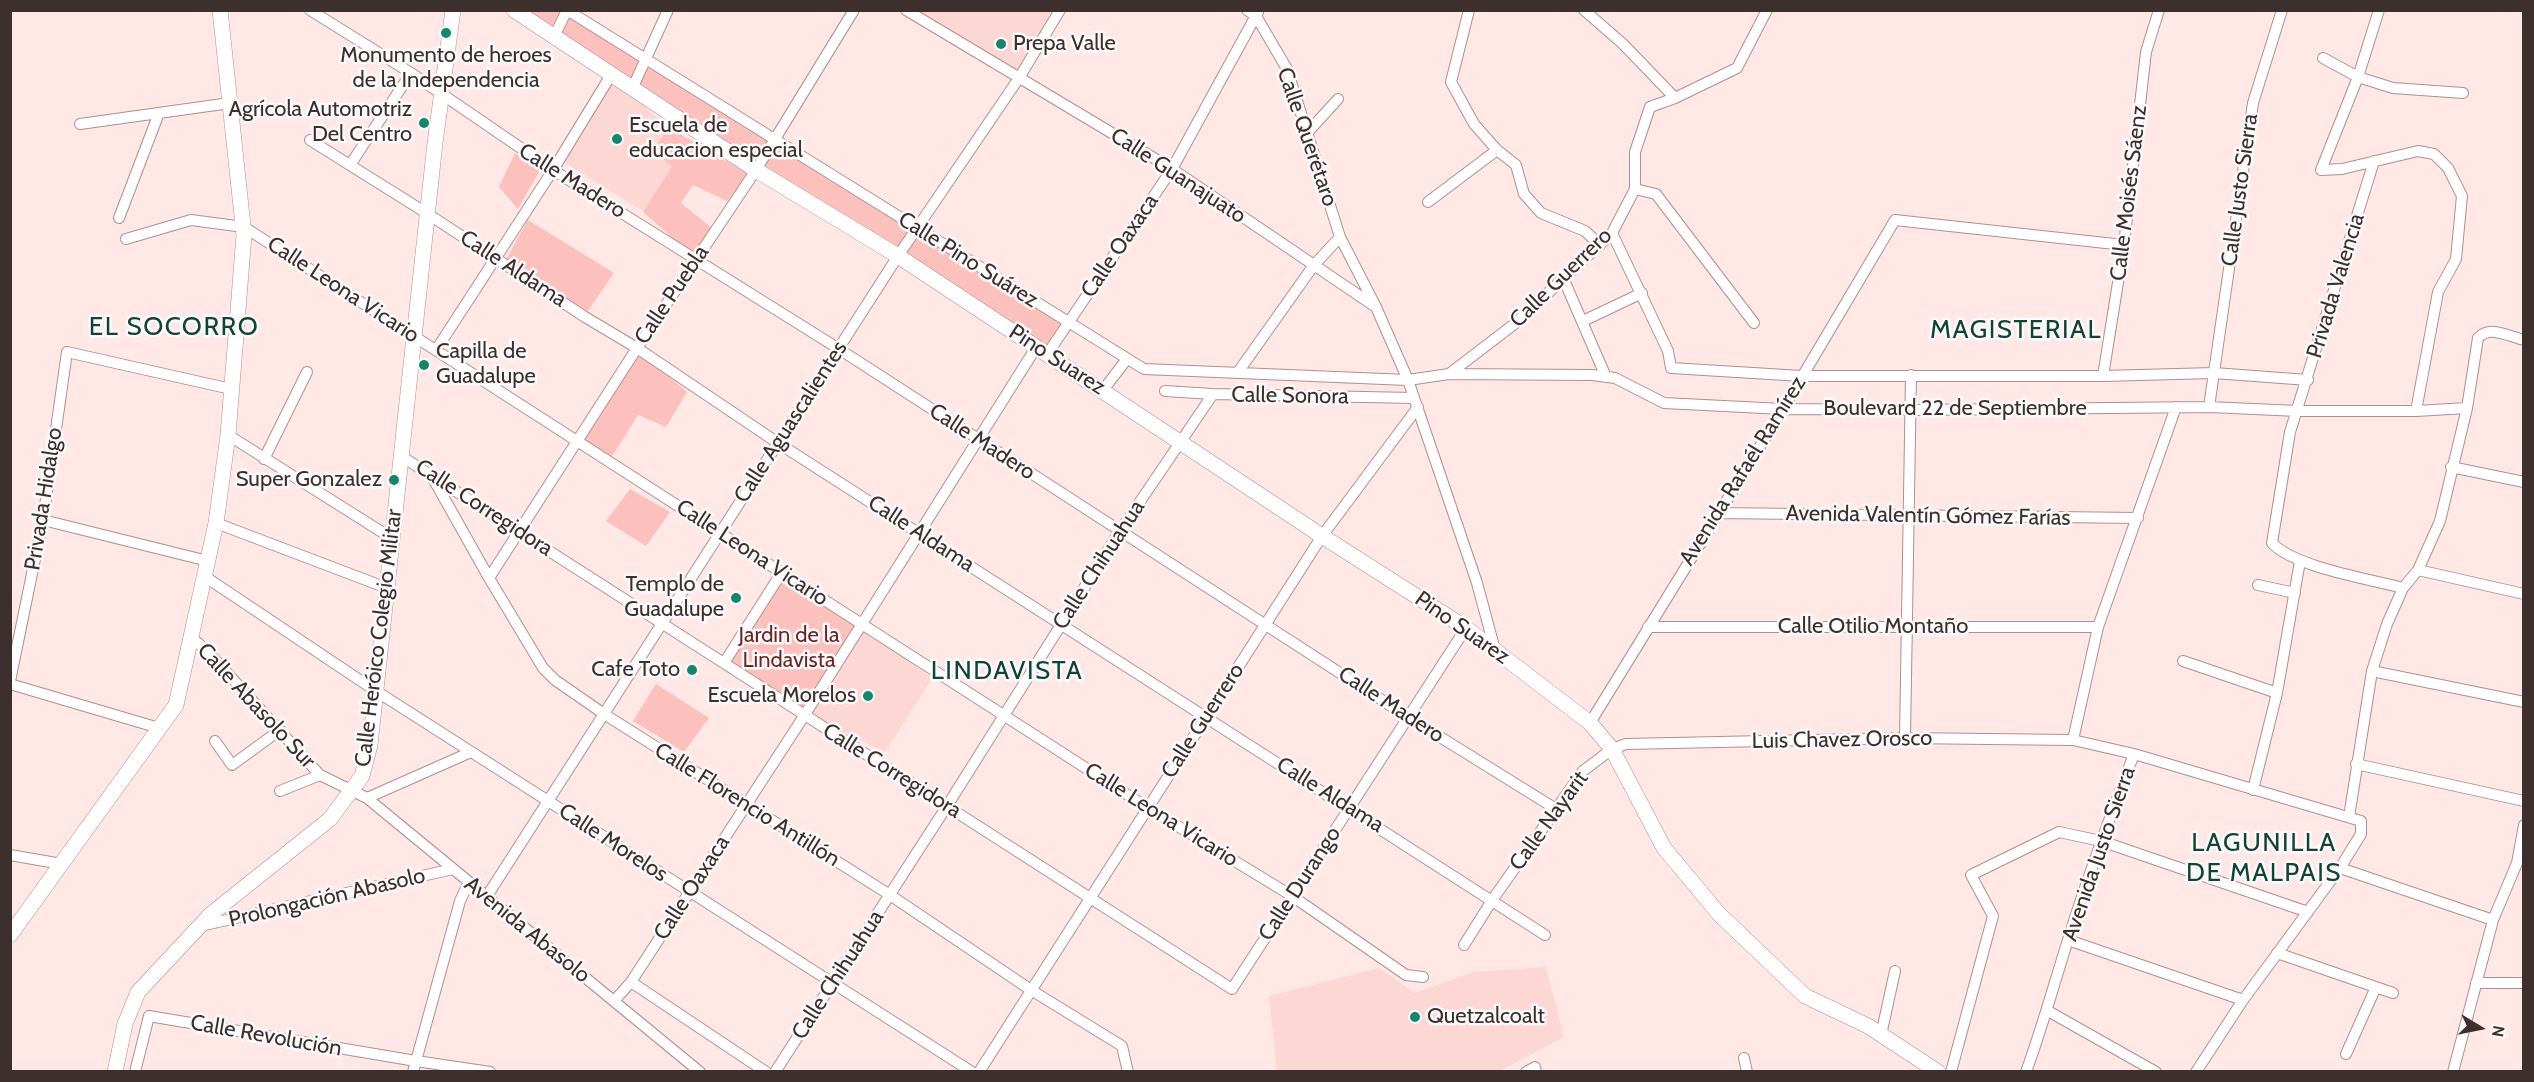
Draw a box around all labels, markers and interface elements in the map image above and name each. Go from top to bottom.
marker: Monumento de heroes de la Independencia [439,26,453,40]
place label: Prepa Valle [1013,31,1116,57]
marker: Prepa Valle [994,37,1008,51]
place label: Monumento de heroes de la Independencia [340,43,552,94]
street label: Calle Querétaro [1271,64,1343,210]
place label: Agrícola Automotriz Del Centro [229,97,412,148]
street label: Calle Moisés Sáenz [2105,104,2153,282]
street label: Calle Justo Sierra [2216,112,2264,268]
place label: Escuela de educacion especial [629,113,803,164]
marker: Agrícola Automotriz Del Centro [417,116,431,130]
street label: Calle Guanajuato [1105,122,1251,230]
marker: Escuela de educacion especial [610,132,624,146]
street label: Calle Madero [514,138,630,224]
street label: Calle Oaxaca [1076,189,1164,303]
street label: Calle Pino Suárez [893,206,1043,314]
street label: Privada Valencia [2301,210,2371,362]
street label: Calle Guerrero [1504,223,1618,333]
street label: Calle Aldama [455,225,571,313]
street label: Calle Leona Vicario [262,231,424,349]
street label: Calle Puebla [629,240,715,350]
district label: EL SOCORRO [89,311,259,343]
district label: MAGISTERIAL [1930,314,2102,346]
street label: Pino Suarez [1004,319,1110,401]
street label: Calle Aguascalientes [729,336,853,508]
place label: Capilla de Guadalupe [436,339,536,390]
marker: Capilla de Guadalupe [417,358,431,372]
street label: Avenida Rafaél Ramírez [1674,372,1812,570]
street label: Calle Sonora [1231,382,1349,410]
street label: Boulevard 22 de Septiembre [1823,396,2087,422]
street label: Calle Madero [924,398,1040,486]
street label: Privada Hidalgo [20,426,68,572]
street label: Calle Corregidora [410,454,558,562]
place label: Super Gonzalez [236,467,382,493]
marker: Super Gonzalez [387,473,401,487]
street label: Calle Aldama [863,490,979,578]
street label: Calle Leona Vicario [671,494,833,612]
street label: Calle Chihuahua [1047,495,1151,635]
street label: Avenida Valentín Gómez Farías [1785,500,2071,532]
street label: Calle Heróico Colegio Militar [350,508,408,768]
place label: Templo de Guadalupe [624,572,724,624]
street label: Pino Suarez [1410,586,1514,670]
marker: Templo de Guadalupe [729,591,743,605]
street label: Calle Otilio Montaño [1778,614,1968,640]
park label: Jardin de la Lindavista [739,623,839,674]
street label: Calle Abasolo Sur [191,638,321,774]
district label: LINDAVISTA [931,655,1083,687]
place label: Cafe Toto [591,657,680,683]
street label: Calle Guerrero [1156,659,1250,783]
street label: Calle Madero [1333,661,1449,749]
marker: Cafe Toto [685,663,699,677]
place label: Escuela Morelos [707,683,856,709]
marker: Escuela Morelos [861,689,875,703]
street label: Calle Corregidora [818,718,966,824]
street label: Luis Chavez Orosco [1752,725,1932,755]
street label: Calle Florencio Antillón [649,737,845,873]
street label: Calle Aldama [1271,752,1389,838]
street label: Calle Leona Vicario [1079,757,1243,873]
street label: Avenida Justo Sierra [2057,763,2141,945]
street label: Calle Nayarit [1504,766,1594,876]
street label: Calle Morelos [554,798,672,888]
street label: Calle Durango [1253,822,1347,946]
district label: LAGUNILLA DE MALPAIS [2186,827,2342,888]
street label: Calle Oaxaca [648,831,736,945]
street label: Prolongación Abasolo [226,863,428,933]
street label: Avenida Abasolo [459,871,595,989]
street label: Calle Chihuahua [786,905,890,1045]
north arrow [2450,998,2510,1058]
place label: Quetzalcoalt [1427,1004,1545,1030]
street label: Calle Revolución [188,1010,344,1062]
marker: Quetzalcoalt [1408,1010,1422,1024]
text: N [2488,1024,2509,1038]

